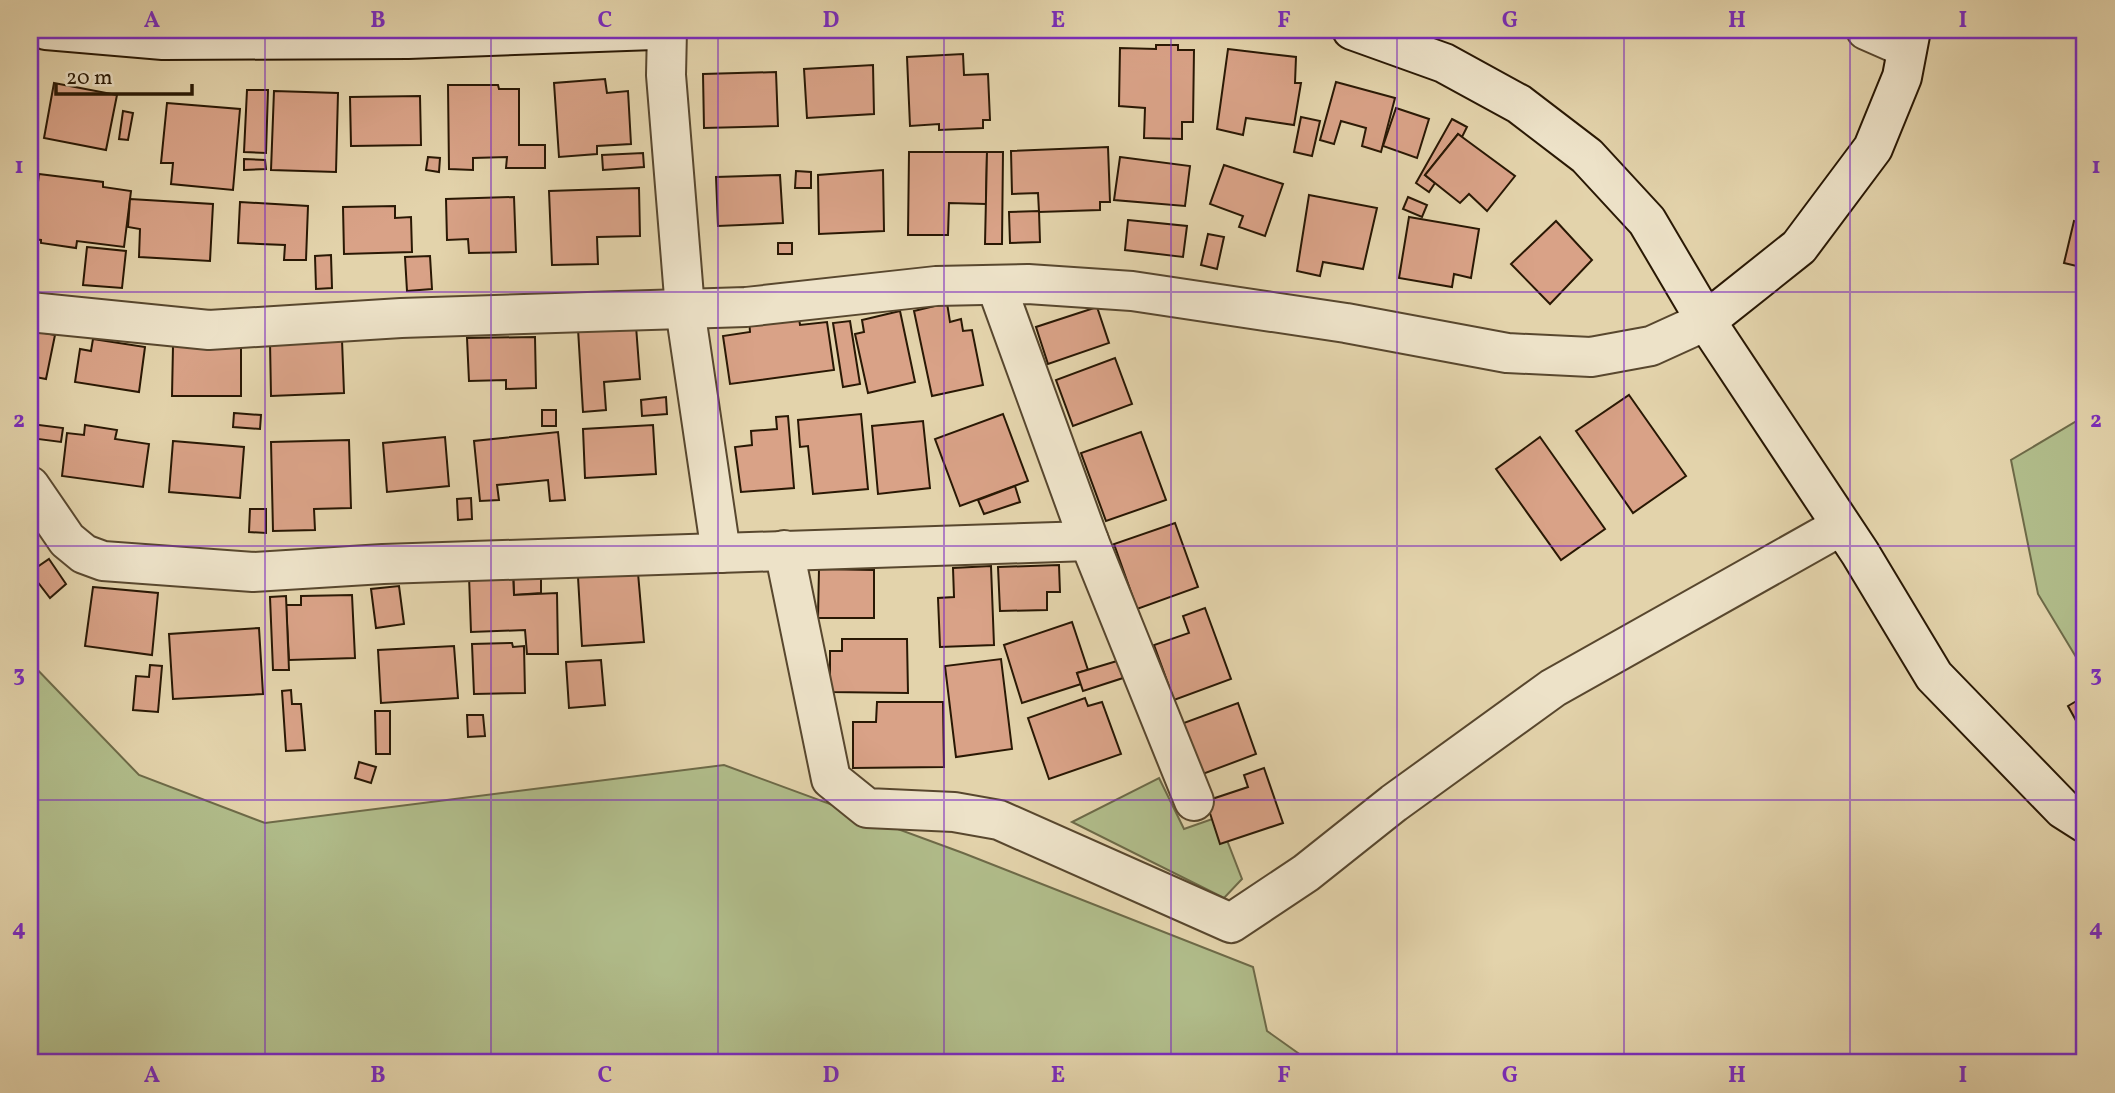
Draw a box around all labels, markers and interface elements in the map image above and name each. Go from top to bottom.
text: A [144,5,160,37]
text: B [370,5,386,37]
text: C [598,5,612,37]
text: D [823,5,840,37]
text: E [1051,5,1065,37]
text: F [1277,5,1291,37]
text: G [1502,5,1518,37]
text: H [1728,5,1746,37]
text: I [1959,5,1967,37]
scale bar [56,52,192,96]
text: 20 m [66,64,112,93]
text: 1 [14,151,24,183]
text: 1 [2091,151,2101,183]
text: 2 [13,405,25,437]
text: 2 [2090,405,2102,437]
text: 3 [13,659,25,691]
text: 3 [2090,659,2102,691]
text: 4 [12,913,26,945]
text: 4 [2089,913,2103,945]
text: A [144,1060,160,1092]
text: B [370,1060,386,1092]
text: C [598,1060,612,1092]
text: D [823,1060,840,1092]
text: E [1051,1060,1065,1092]
text: F [1277,1060,1291,1092]
text: G [1502,1060,1518,1092]
text: H [1728,1060,1746,1092]
text: I [1959,1060,1967,1092]

